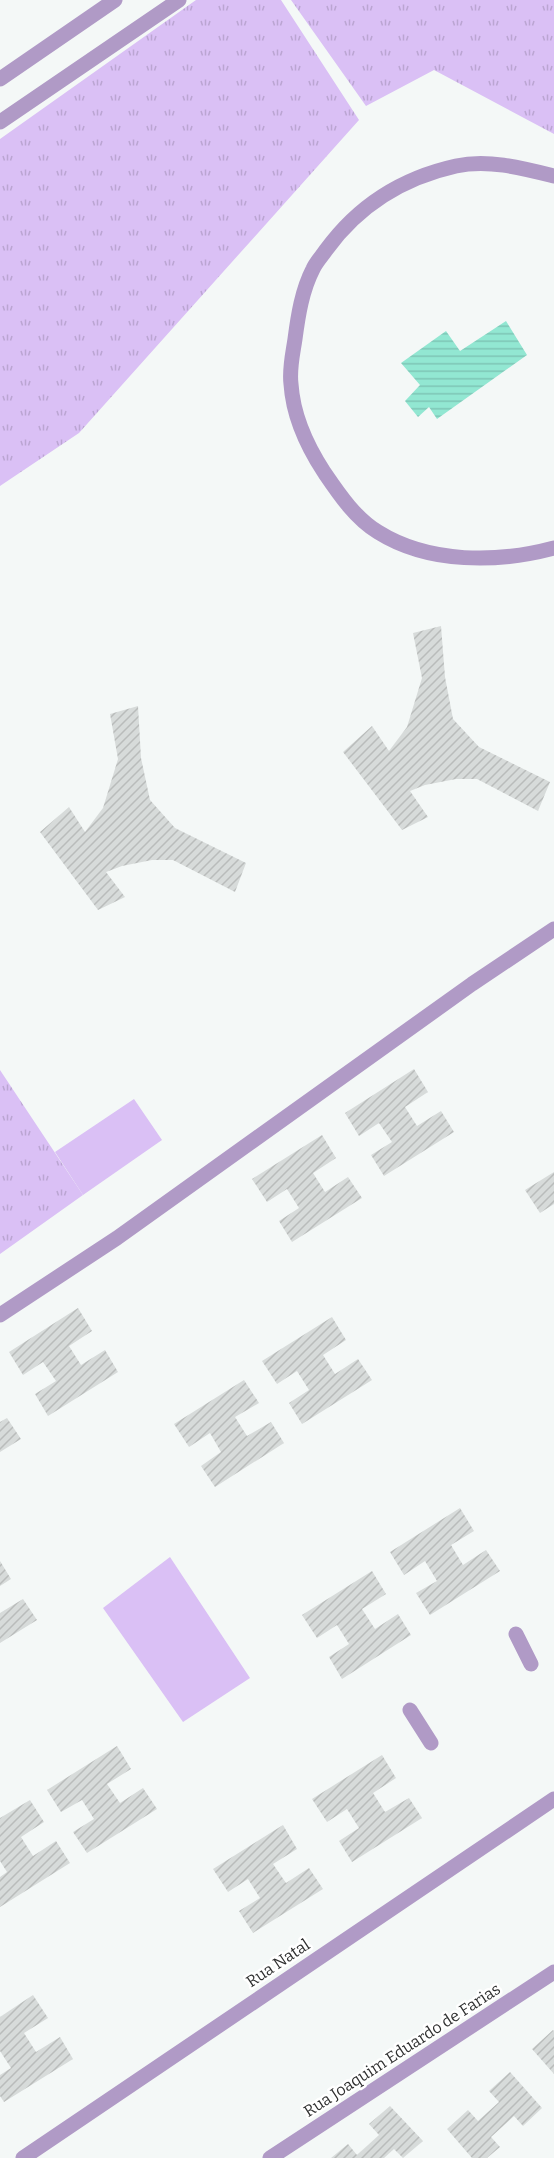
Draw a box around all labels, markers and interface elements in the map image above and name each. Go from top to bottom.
street label: Rua Natal [243,1935,314,1991]
street label: Rua Joaquim Eduardo de Farias [300,1979,504,2121]

